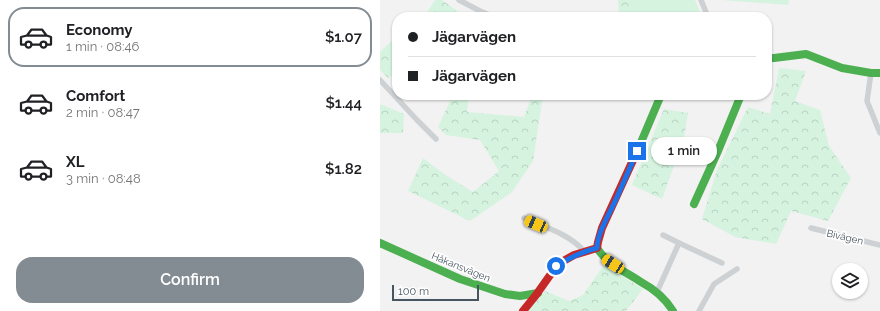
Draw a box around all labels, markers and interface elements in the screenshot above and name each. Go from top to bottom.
icon: car [18,19,54,55]
text: Economy [66,21,133,39]
text: $1.07 [325,28,362,46]
text: Jägarvägen [432,28,516,46]
text: 1 min · 08:46 [66,39,139,54]
text: Jägarvägen [432,67,516,85]
icon: car [18,85,54,121]
text: Comfort [66,87,125,105]
text: $1.44 [325,94,362,112]
text: 2 min · 08:47 [66,105,140,120]
callout: 1 min [651,137,717,165]
route end [628,142,646,160]
text: 1 min [668,143,700,158]
icon: car [18,151,54,187]
text: XL [66,153,84,171]
text: $1.82 [325,160,362,178]
text: 3 min · 08:48 [66,171,141,186]
car [523,214,549,234]
street label: Bivägen [826,227,865,247]
street label: Håkansvägen [430,250,492,284]
car [600,252,626,276]
button: Confirm [16,257,364,303]
route start [547,257,565,275]
map controls [832,263,868,299]
button: layers [832,263,868,299]
scale bar [392,283,479,302]
text: 100 m [398,285,429,298]

